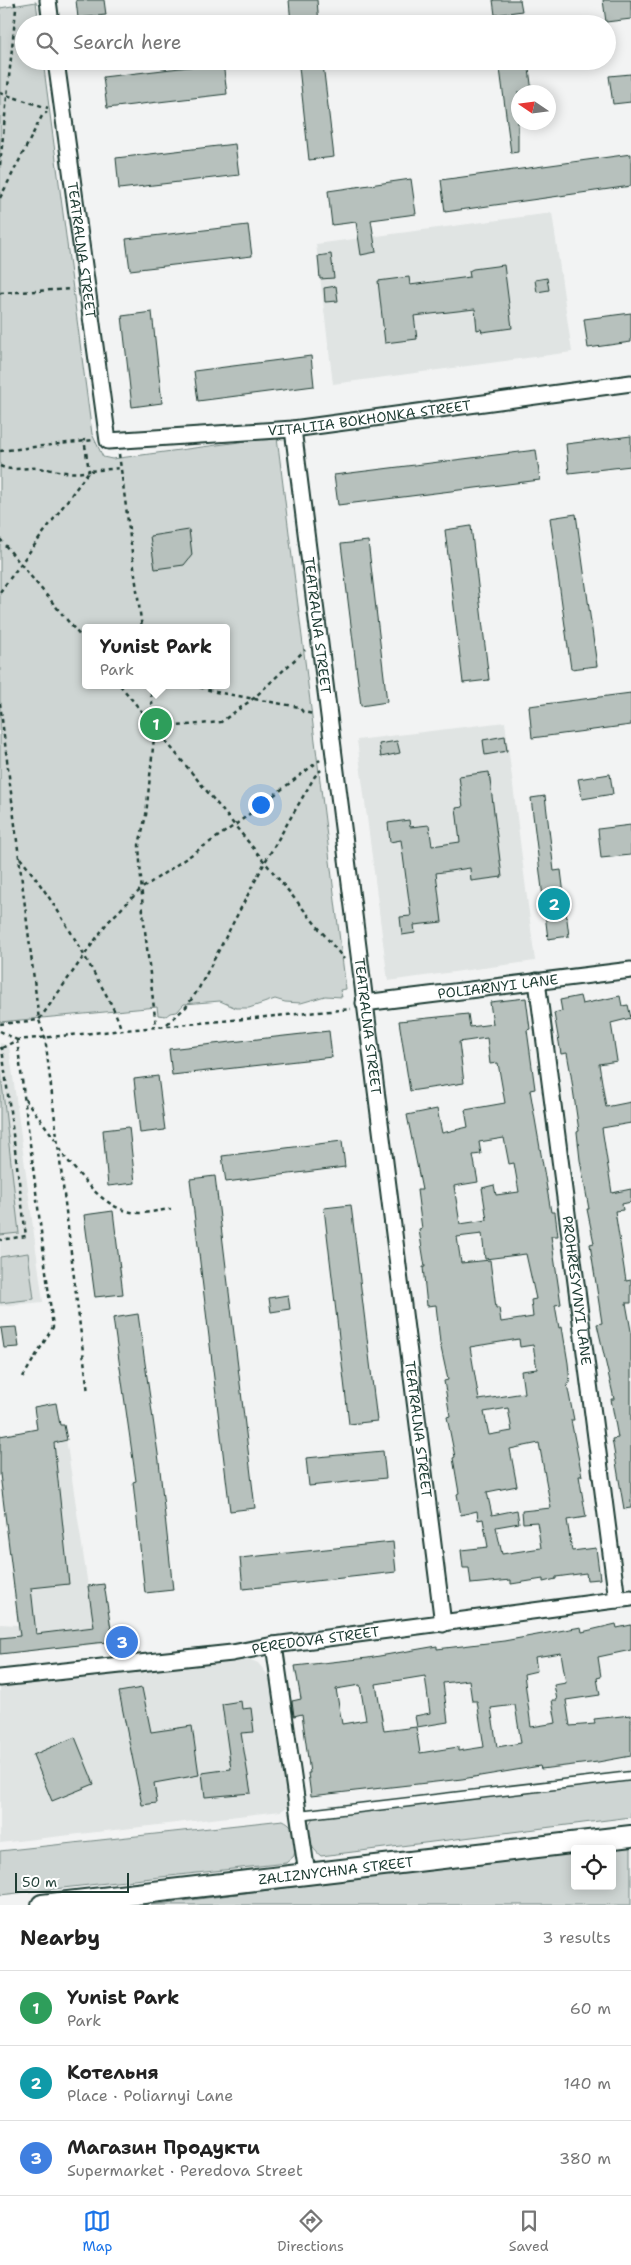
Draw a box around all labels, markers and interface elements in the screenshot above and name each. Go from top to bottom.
search box [15,15,616,70]
icon: search [33,29,61,57]
text: Search here [73,30,182,55]
north arrow [511,85,556,130]
street label: TEATRALNA STREET [64,181,100,320]
street label: VITALIIA BOKHONKA STREET [267,396,473,440]
street label: TEATRALNA STREET [300,556,335,695]
popup [82,624,230,689]
text: Yunist Park [100,634,212,659]
text: Park [100,659,134,680]
pin: 1 [140,705,172,743]
your location [248,792,274,818]
pin: 2 [538,885,570,923]
street label: TEATRALNA STREET [350,957,386,1096]
street label: POLIARNYI LANE [437,970,560,1003]
street label: PROHRESYVNYI LANE [558,1215,596,1366]
street label: TEATRALNA STREET [401,1360,436,1499]
street label: PEREDOVA STREET [250,1622,381,1658]
pin: 3 [106,1623,138,1661]
map controls [571,1845,616,1890]
button: locate [571,1845,616,1890]
street label: ZALIZNYCHNA STREET [257,1852,415,1889]
scale bar [15,1870,129,1893]
text: 50 m [22,1873,57,1891]
text: Nearby [20,1924,100,1952]
text: 3 results [542,1927,611,1948]
text: Yunist Park [67,1985,179,2010]
text: 1 [32,1998,40,2019]
text: 60 m [570,1998,611,2019]
text: Park [67,2010,101,2031]
text: Котельня [67,2060,159,2085]
text: 2 [30,2073,42,2094]
text: 140 m [564,2073,611,2094]
text: Place · Poliarnyi Lane [67,2085,233,2106]
text: Магазин Продукти [67,2135,260,2160]
text: 3 [30,2148,42,2169]
text: 380 m [559,2148,611,2169]
text: Supermarket · Peredova Street [67,2160,303,2181]
tab: Map [82,2207,112,2255]
tab: Directions [277,2207,344,2255]
tab: Saved [509,2207,549,2255]

